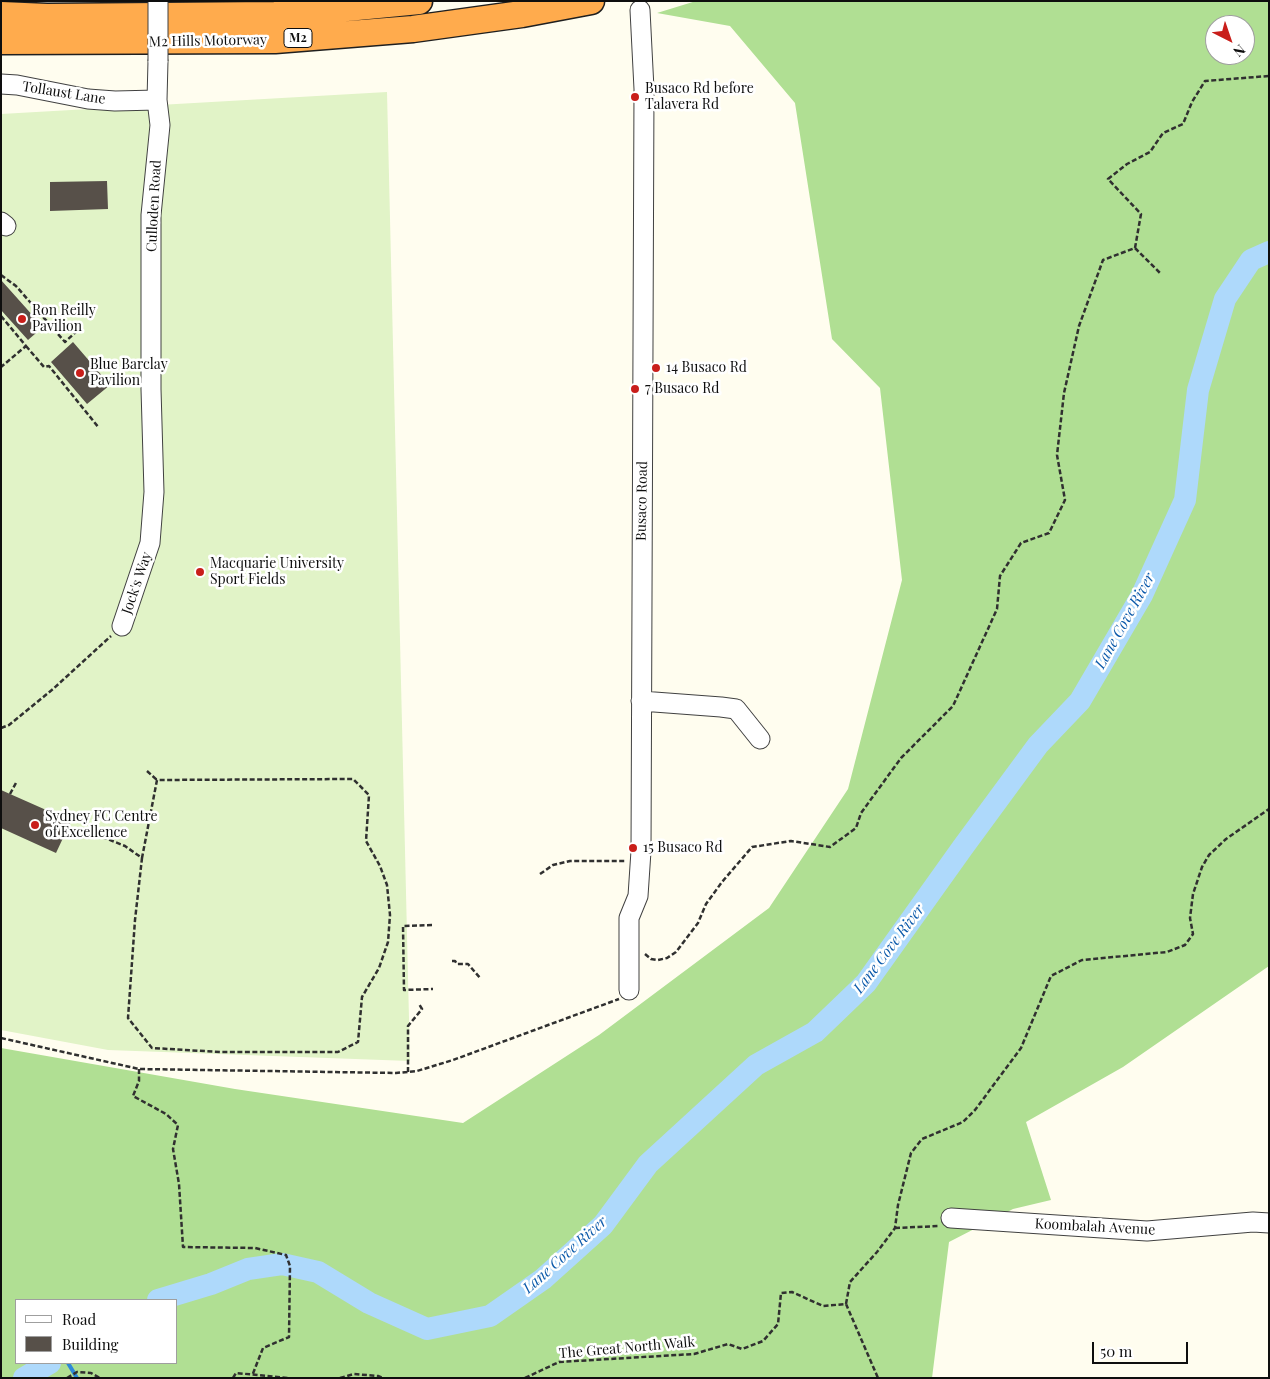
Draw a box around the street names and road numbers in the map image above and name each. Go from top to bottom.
road number: M2 [284,28,312,48]
street label: M2 Hills Motorway [149,32,267,50]
street label: Tollaust Lane [21,78,107,108]
street label: Culloden Road [143,160,165,252]
street label: Busaco Road [633,461,651,541]
street label: Jock's Way [119,550,155,616]
street label: Koombalah Avenue [1034,1215,1156,1239]
street label: The Great North Walk [558,1334,696,1362]

